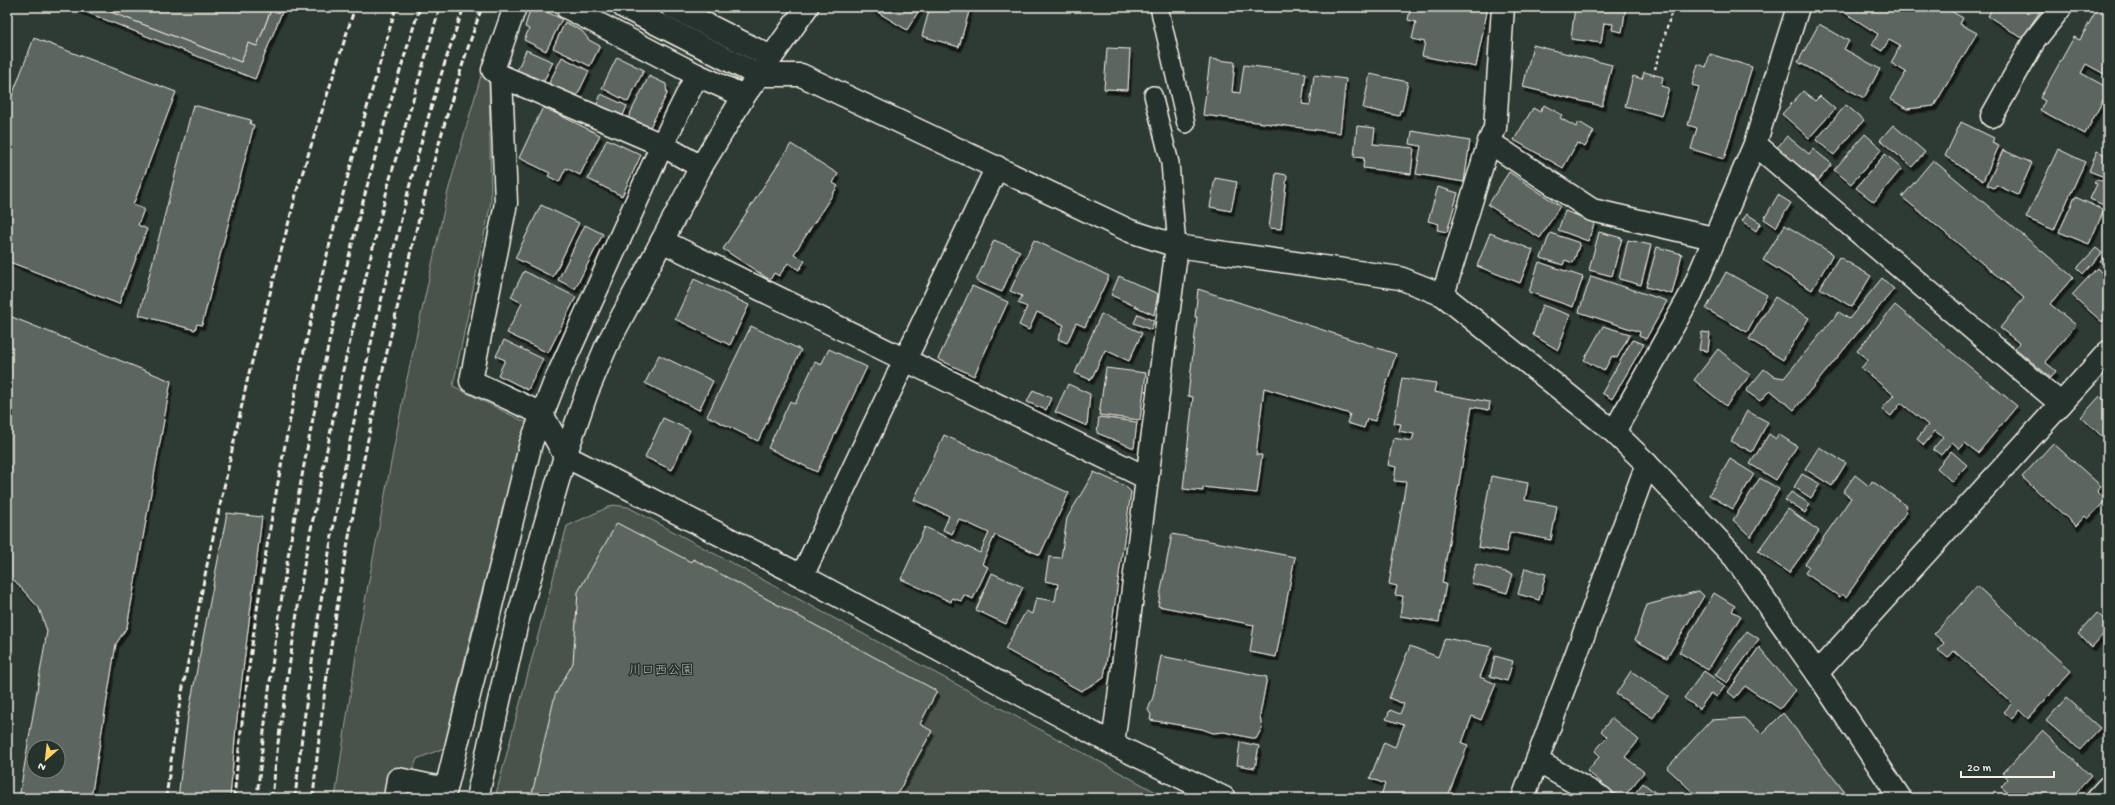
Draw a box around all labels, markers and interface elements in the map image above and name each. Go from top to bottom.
park label: 川口西公園 [628,663,694,679]
north arrow [26,739,66,779]
scale bar [1961,753,2054,779]
text: N [36,759,48,773]
text: 20 m [1967,762,1992,776]

